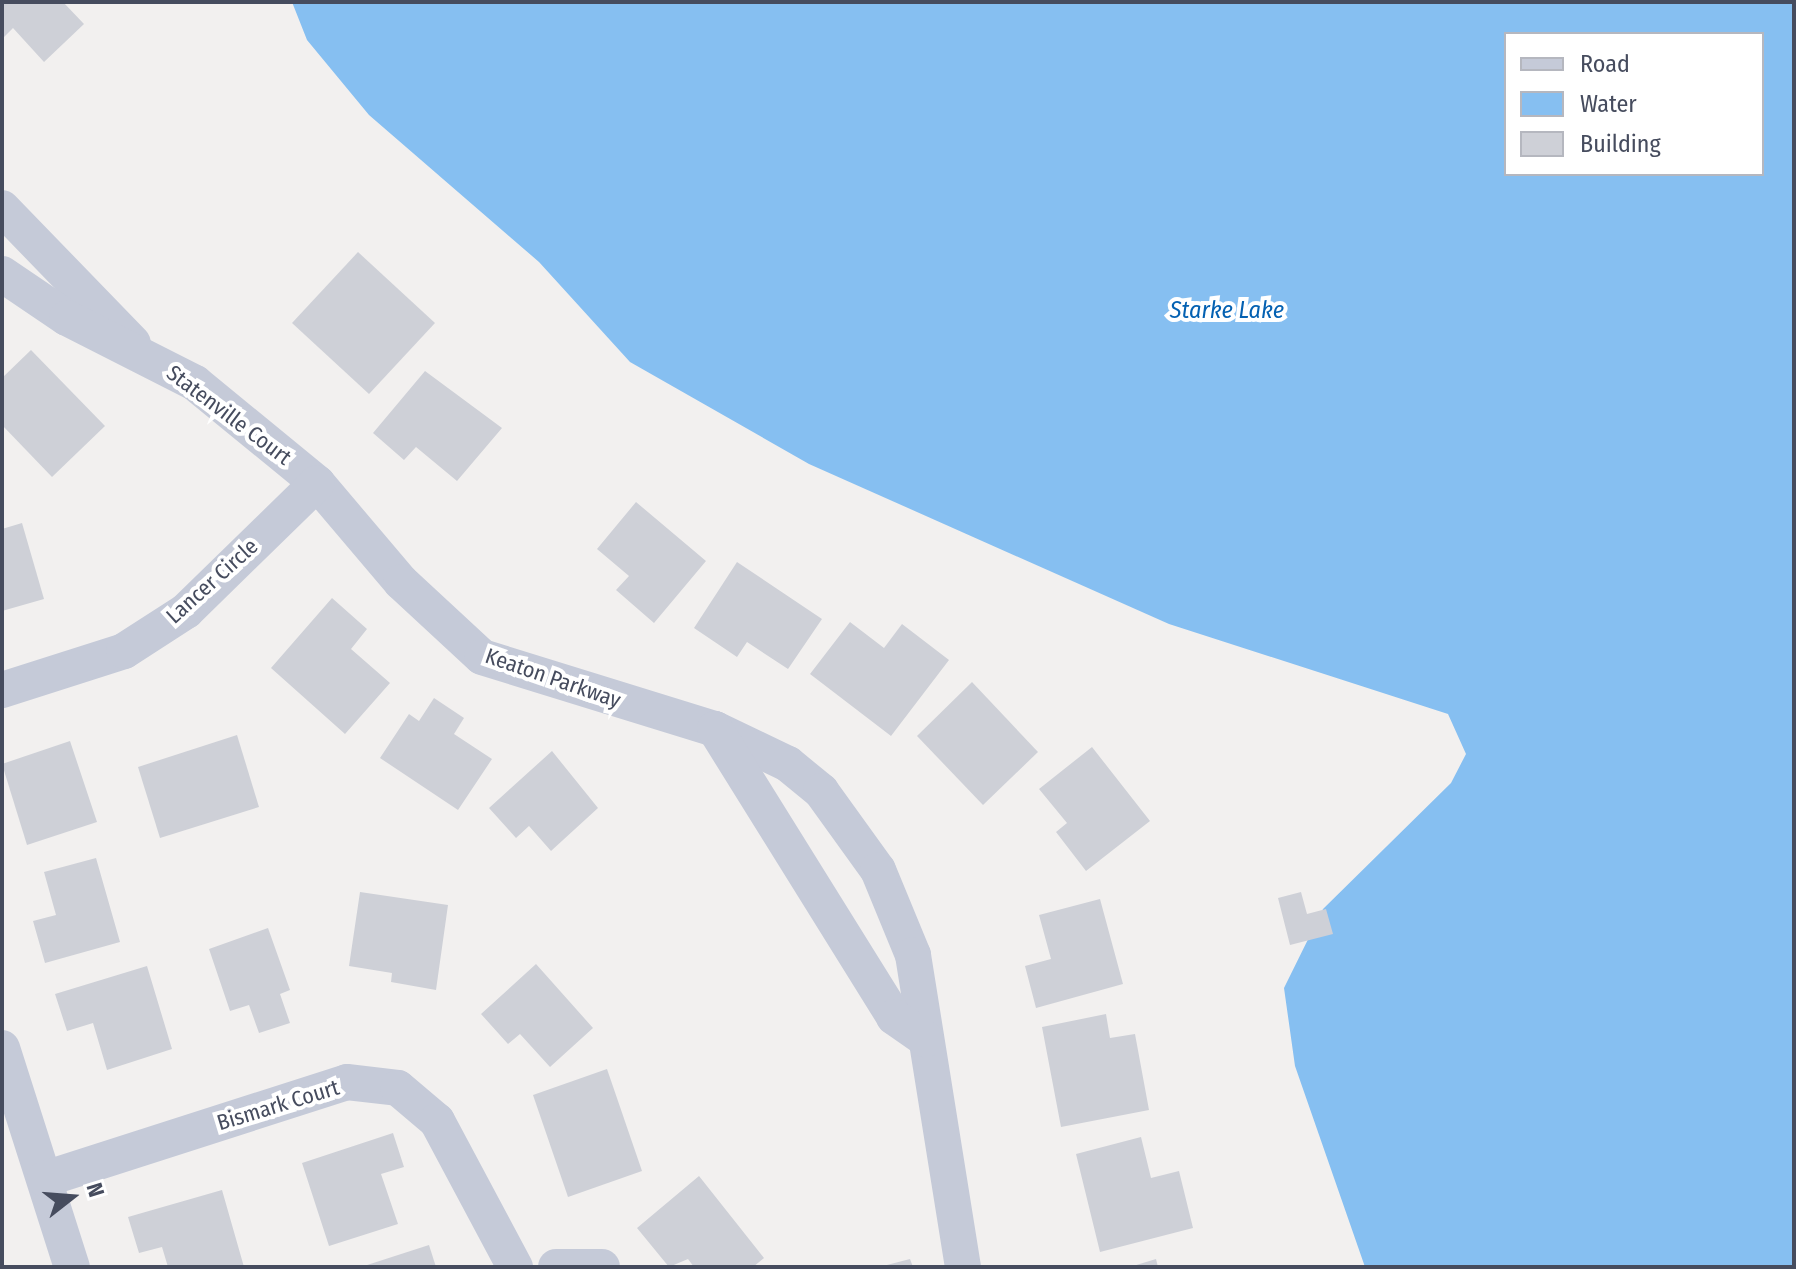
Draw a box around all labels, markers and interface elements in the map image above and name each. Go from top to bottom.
legend [1504,32,1764,176]
text: Road [1580,50,1630,78]
text: Water [1580,90,1637,118]
text: Building [1580,130,1661,158]
water label: Starke Lake [1170,297,1284,325]
street label: Statenville Court [161,359,297,471]
street label: Lancer Circle [161,533,263,629]
street label: Keaton Parkway [482,642,624,714]
street label: Bismark Court [214,1074,342,1136]
north arrow [32,1157,112,1237]
text: N [81,1180,110,1200]

